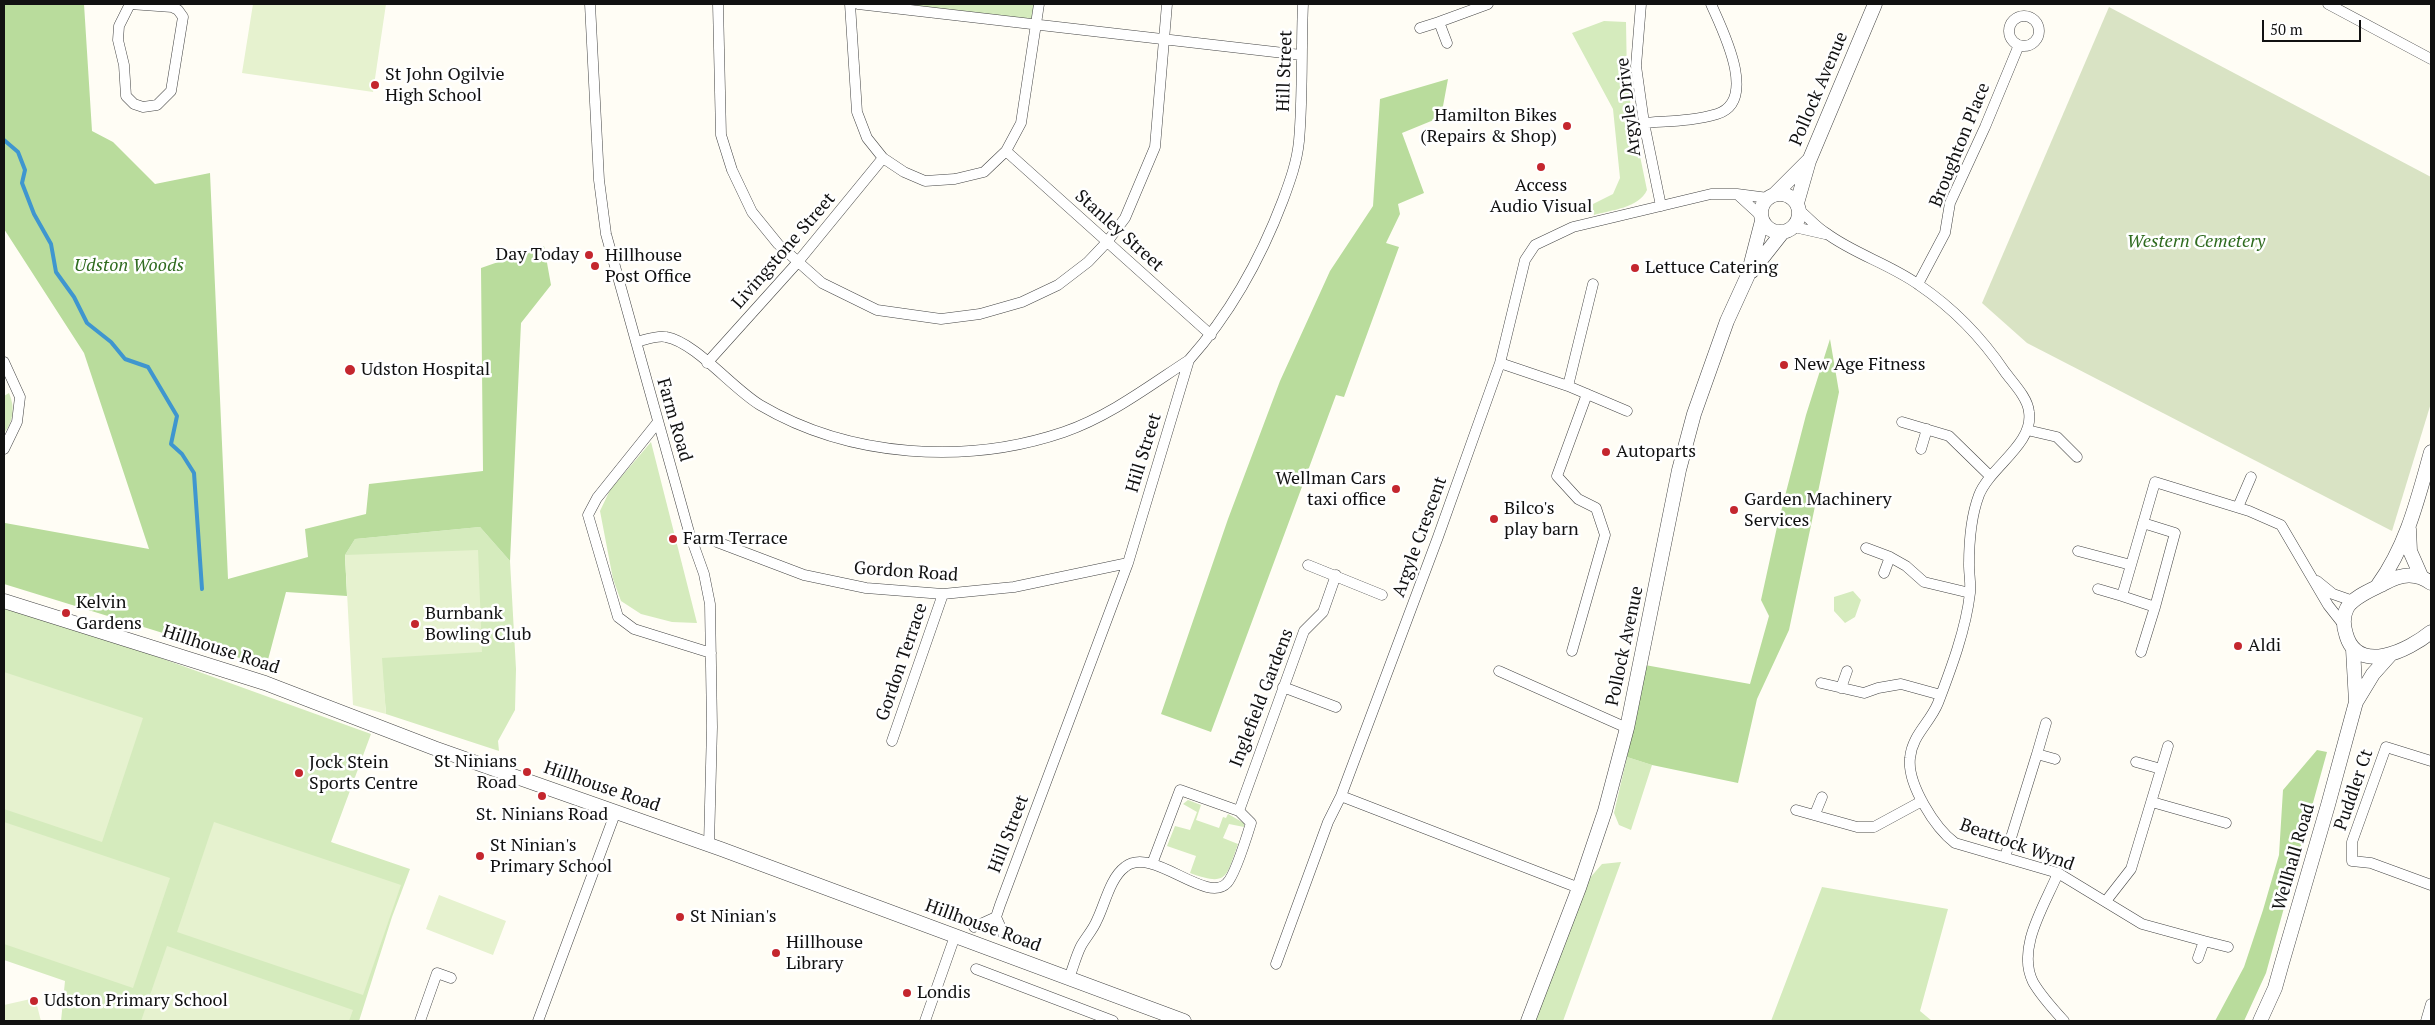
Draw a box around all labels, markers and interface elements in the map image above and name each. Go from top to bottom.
scale bar [2265,10,2364,42]
text: 50 m [2270,19,2303,39]
street label: Pollock Avenue [1785,29,1853,149]
street label: Hill Street [1273,30,1297,112]
street label: Argyle Drive [1612,56,1646,158]
place label: St John Ogilvie High School [385,64,505,106]
marker: St John Ogilvie High School [369,79,381,91]
street label: Broughton Place [1925,80,1995,210]
place label: Hamilton Bikes (Repairs & Shop) [1420,105,1557,148]
marker: Hamilton Bikes (Repairs & Shop) [1561,120,1573,132]
marker: Access Audio Visual [1535,161,1547,173]
place label: Access Audio Visual [1490,175,1592,218]
street label: Stanley Street [1070,186,1168,276]
street label: Livingstone Street [728,189,840,313]
park label: Western Cemetery [2127,231,2265,253]
place label: Day Today [496,244,579,266]
place label: Hillhouse Post Office [605,245,691,288]
marker: Day Today [583,249,595,261]
park label: Udston Woods [74,255,184,277]
place label: Lettuce Catering [1645,257,1778,279]
marker: Hillhouse Post Office [589,260,601,272]
marker: Lettuce Catering [1629,262,1641,274]
place label: New Age Fitness [1794,354,1925,376]
place label: Udston Hospital [361,359,490,381]
marker: New Age Fitness [1778,359,1790,371]
marker: Udston Hospital [343,363,357,377]
street label: Farm Road [652,376,696,464]
street label: Hill Street [1122,411,1166,495]
place label: Autoparts [1616,441,1696,463]
marker: Autoparts [1600,446,1612,458]
place label: Wellman Cars taxi office [1275,468,1386,510]
street label: Argyle Crescent [1388,474,1452,600]
marker: Wellman Cars taxi office [1390,483,1402,495]
place label: Garden Machinery Services [1744,489,1892,532]
place label: Bilco's play barn [1504,498,1579,540]
marker: Garden Machinery Services [1728,504,1740,516]
marker: Bilco's play barn [1488,513,1500,525]
place label: Farm Terrace [683,528,788,550]
marker: Farm Terrace [667,533,679,545]
street label: Gordon Road [853,558,959,586]
street label: Pollock Avenue [1602,584,1648,708]
place label: Kelvin Gardens [76,592,142,634]
street label: Gordon Terrace [872,600,932,724]
place label: Burnbank Bowling Club [425,603,531,646]
marker: Kelvin Gardens [60,607,72,619]
marker: Burnbank Bowling Club [409,618,421,630]
street label: Hillhouse Road [160,621,282,679]
street label: Inglefield Gardens [1226,626,1298,770]
place label: Aldi [2248,635,2281,657]
marker: Aldi [2232,640,2244,652]
street label: Puddler Ct [2330,747,2378,833]
place label: St Ninians Road [434,751,517,794]
place label: Jock Stein Sports Centre [309,752,418,794]
street label: Hillhouse Road [541,757,663,817]
marker: St Ninians Road [521,766,533,778]
marker: Jock Stein Sports Centre [293,767,305,779]
marker: St. Ninians Road [536,790,548,802]
street label: Hill Street [984,792,1034,876]
street label: Wellhall Road [2268,801,2320,913]
place label: St. Ninians Road [476,804,608,826]
street label: Beattock Wynd [1957,814,2077,876]
place label: St Ninian's Primary School [490,835,612,878]
marker: St Ninian's Primary School [474,850,486,862]
street label: Hillhouse Road [922,895,1044,957]
place label: St Ninian's [690,906,776,928]
marker: St Ninian's [674,911,686,923]
place label: Hillhouse Library [786,932,863,974]
marker: Hillhouse Library [770,947,782,959]
place label: Londis [917,982,971,1004]
marker: Londis [901,987,913,999]
place label: Udston Primary School [44,990,228,1012]
marker: Udston Primary School [28,995,40,1007]

